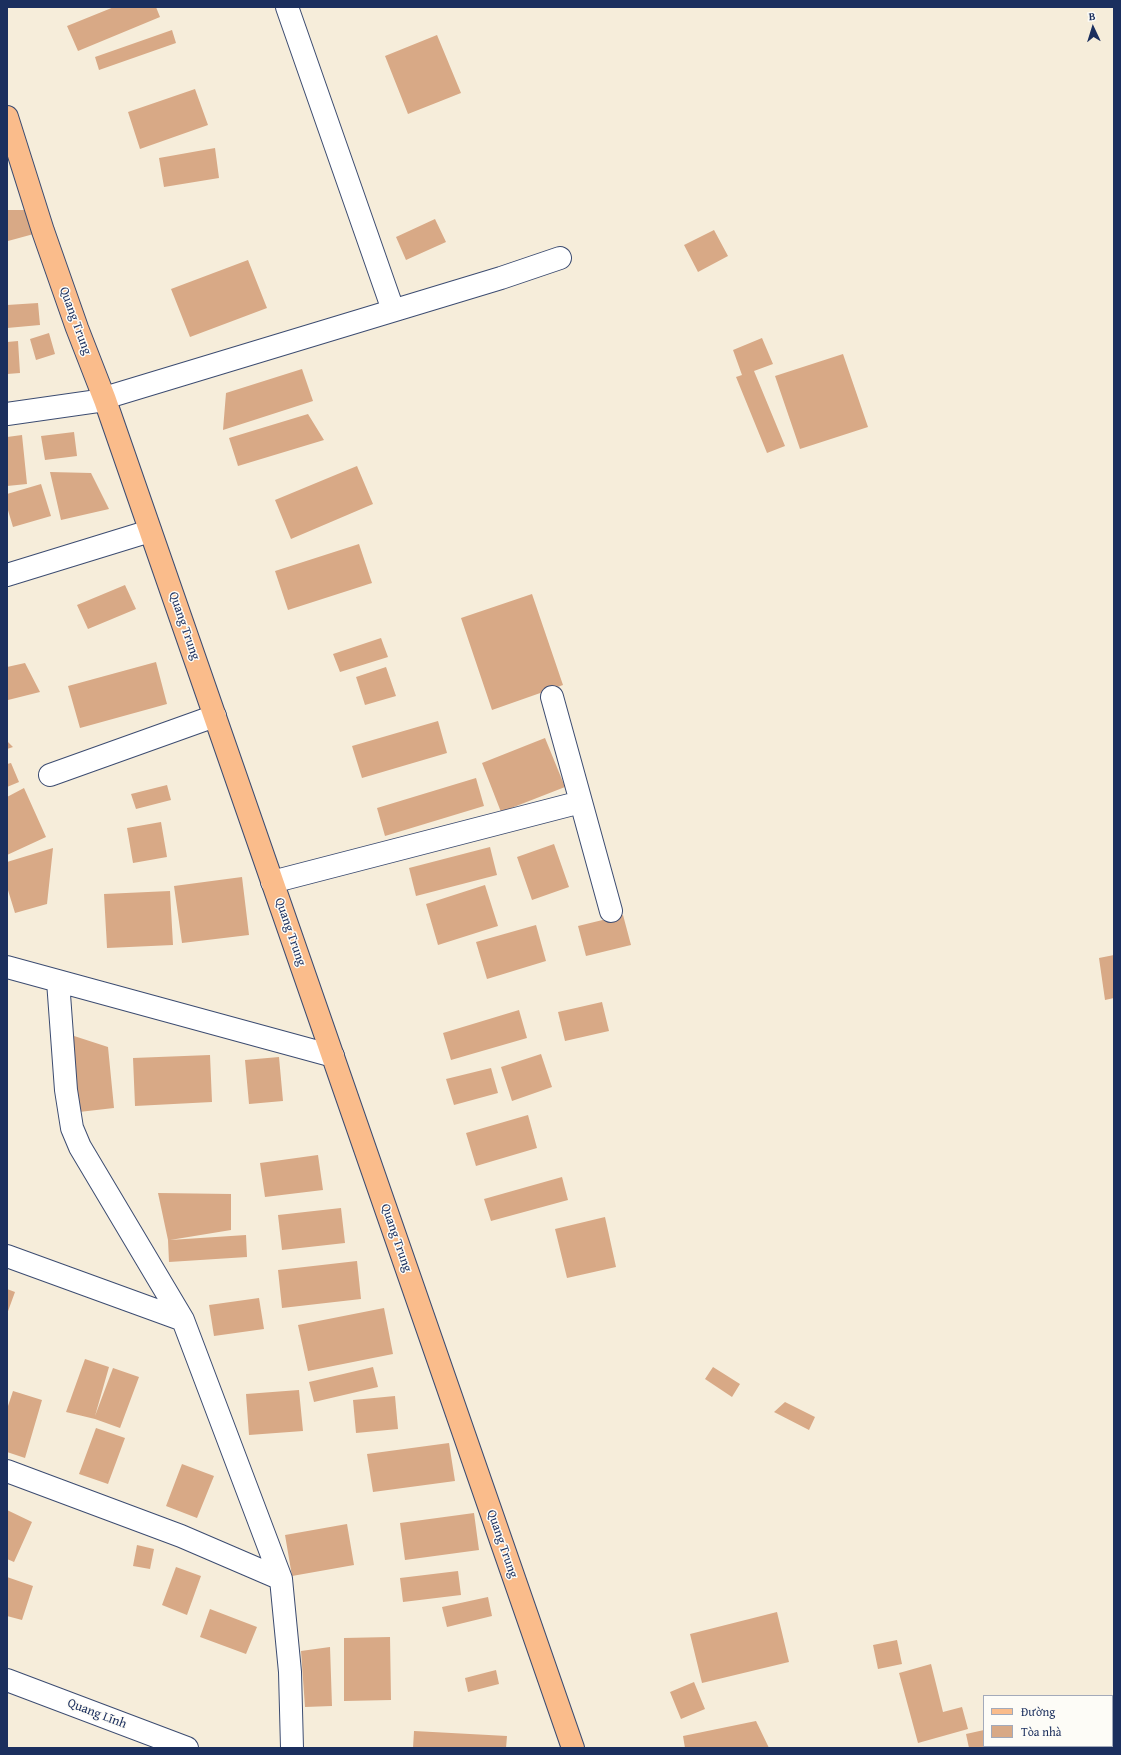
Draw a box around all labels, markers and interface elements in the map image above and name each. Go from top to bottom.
north arrow [1073,8,1113,48]
text: B [1088,8,1096,24]
street label: Quang Trung [56,285,94,357]
street label: Quang Trung [165,590,203,662]
street label: Quang Trung [271,896,309,968]
street label: Quang Trung [377,1202,415,1274]
street label: Quang Trung [483,1508,521,1580]
legend [983,1695,1113,1747]
street label: Quang Lĩnh [65,1696,129,1732]
text: Đường [1021,1703,1055,1720]
text: Tòa nhà [1021,1723,1061,1740]

